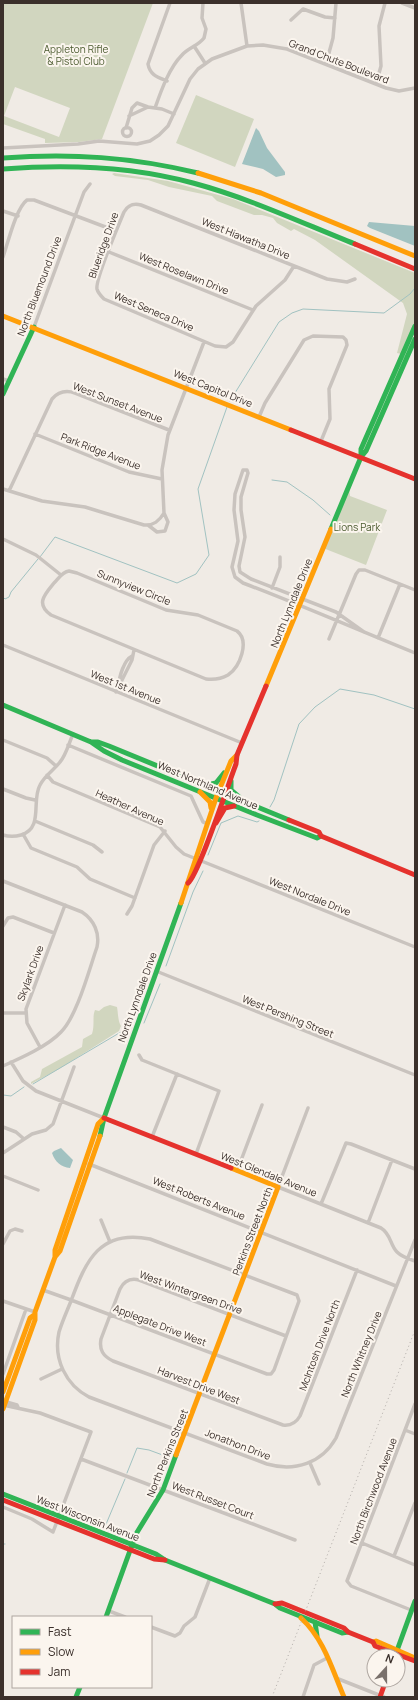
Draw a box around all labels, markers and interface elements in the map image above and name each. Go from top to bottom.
street label: Grand Chute Boulevard [287,35,391,87]
park label: Appleton Rifle & Pistol Club [44,42,109,68]
street label: Blueridge Drive [85,210,121,280]
street label: West Hiawatha Drive [200,214,292,262]
street label: North Bluemound Drive [13,234,65,338]
street label: West Roselawn Drive [137,249,231,297]
street label: West Seneca Drive [112,288,196,334]
street label: West Capitol Drive [171,366,255,410]
street label: West Sunset Avenue [71,378,165,426]
street label: Park Ridge Avenue [59,429,143,473]
park label: Lions Park [334,520,381,534]
street label: North Lynndale Drive [267,556,315,650]
street label: Sunnyview Circle [95,566,173,608]
street label: West 1st Avenue [88,666,164,708]
street label: West Northland Avenue [156,757,261,813]
street label: Heather Avenue [93,786,167,828]
street label: West Nordale Drive [267,873,353,919]
street label: Skylark Drive [13,943,47,1003]
street label: North Lynndale Drive [114,950,160,1044]
street label: West Pershing Street [240,991,336,1041]
street label: West Glendale Avenue [219,1148,319,1200]
street label: West Roberts Avenue [151,1173,248,1223]
street label: Perkins Street North [229,1185,275,1277]
street label: West Wintergreen Drive [138,1267,245,1317]
street label: McIntosh Drive North [295,1297,343,1393]
street label: Applegate Drive West [111,1301,209,1349]
street label: North Whitney Drive [337,1308,385,1399]
street label: Harvest Drive West [156,1363,242,1407]
street label: North Perkins Street [143,1407,191,1499]
street label: Jonathon Drive [203,1425,273,1463]
street label: North Birchwood Avenue [346,1436,400,1546]
street label: West Russet Court [170,1478,256,1522]
street label: West Wisconsin Avenue [34,1492,142,1544]
legend [12,1616,152,1688]
text: Fast [48,1623,72,1640]
text: Slow [48,1643,74,1660]
north arrow [366,1648,406,1688]
text: N [383,1650,396,1667]
text: Jam [48,1663,70,1680]

